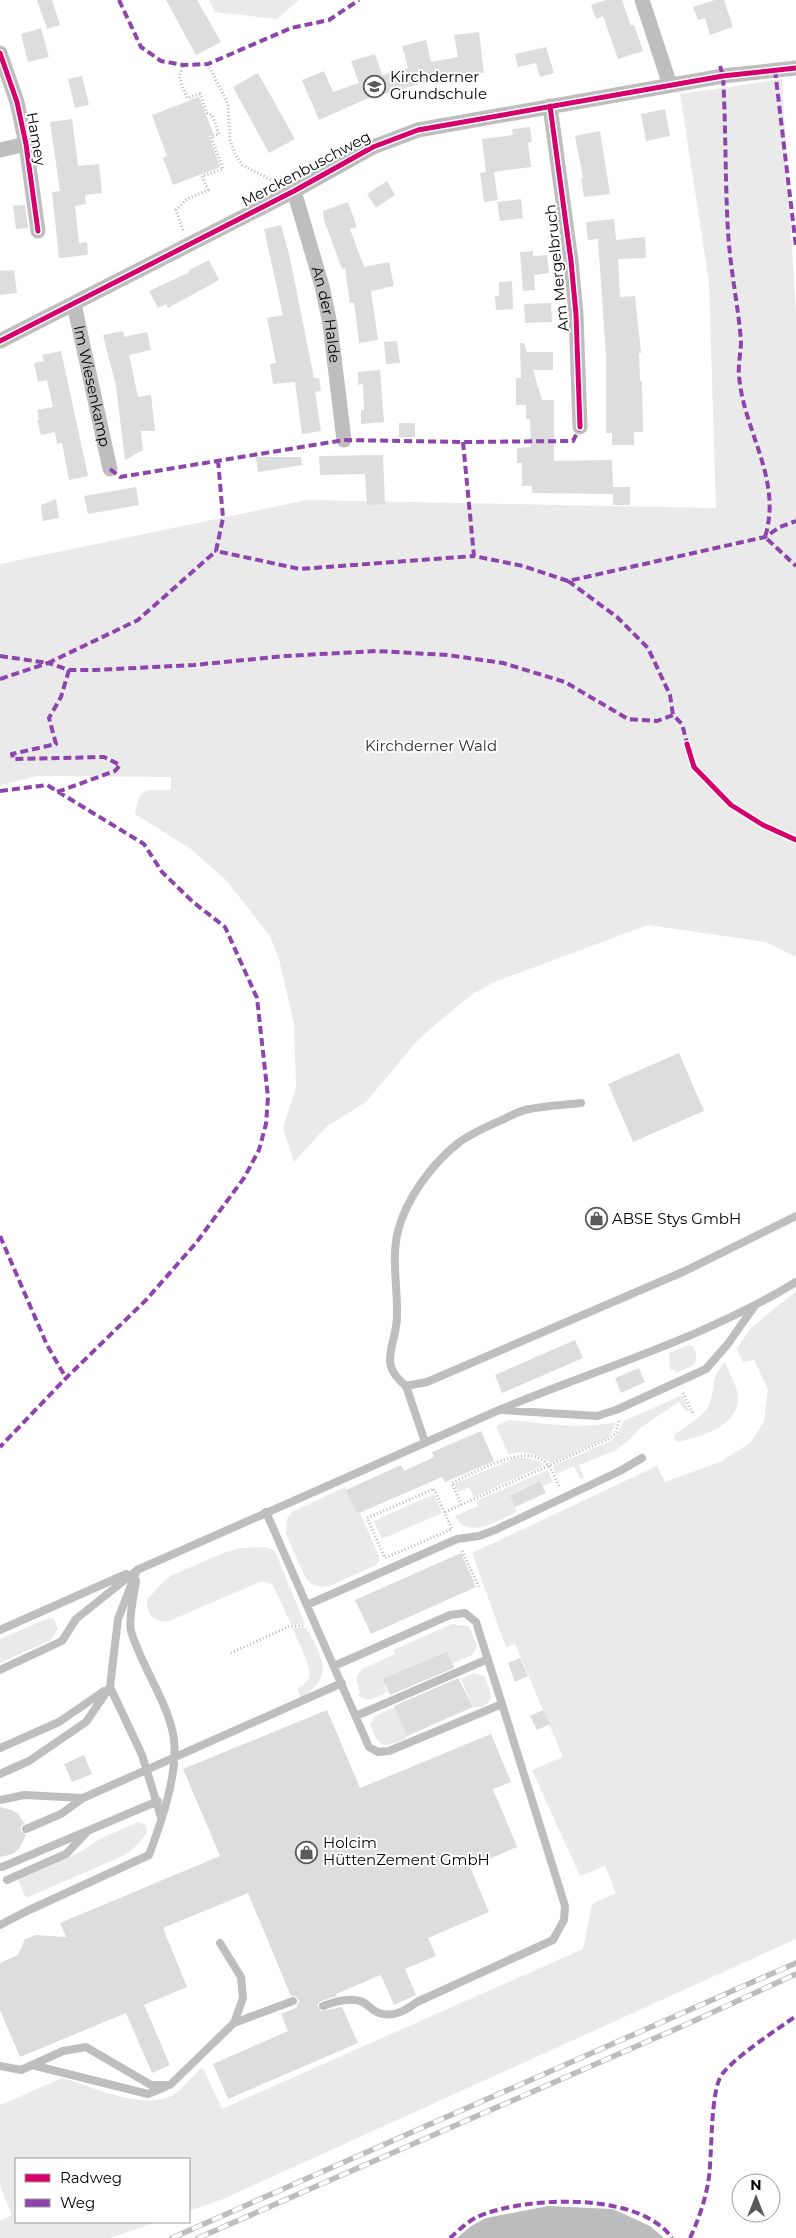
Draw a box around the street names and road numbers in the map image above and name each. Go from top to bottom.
street label: Hamey [22,111,51,168]
street label: Merckenbuschweg [238,126,374,211]
street label: Am Mergelbruch [540,203,573,333]
street label: An der Halde [308,264,345,364]
street label: Im Wiesenkamp [70,323,115,449]

